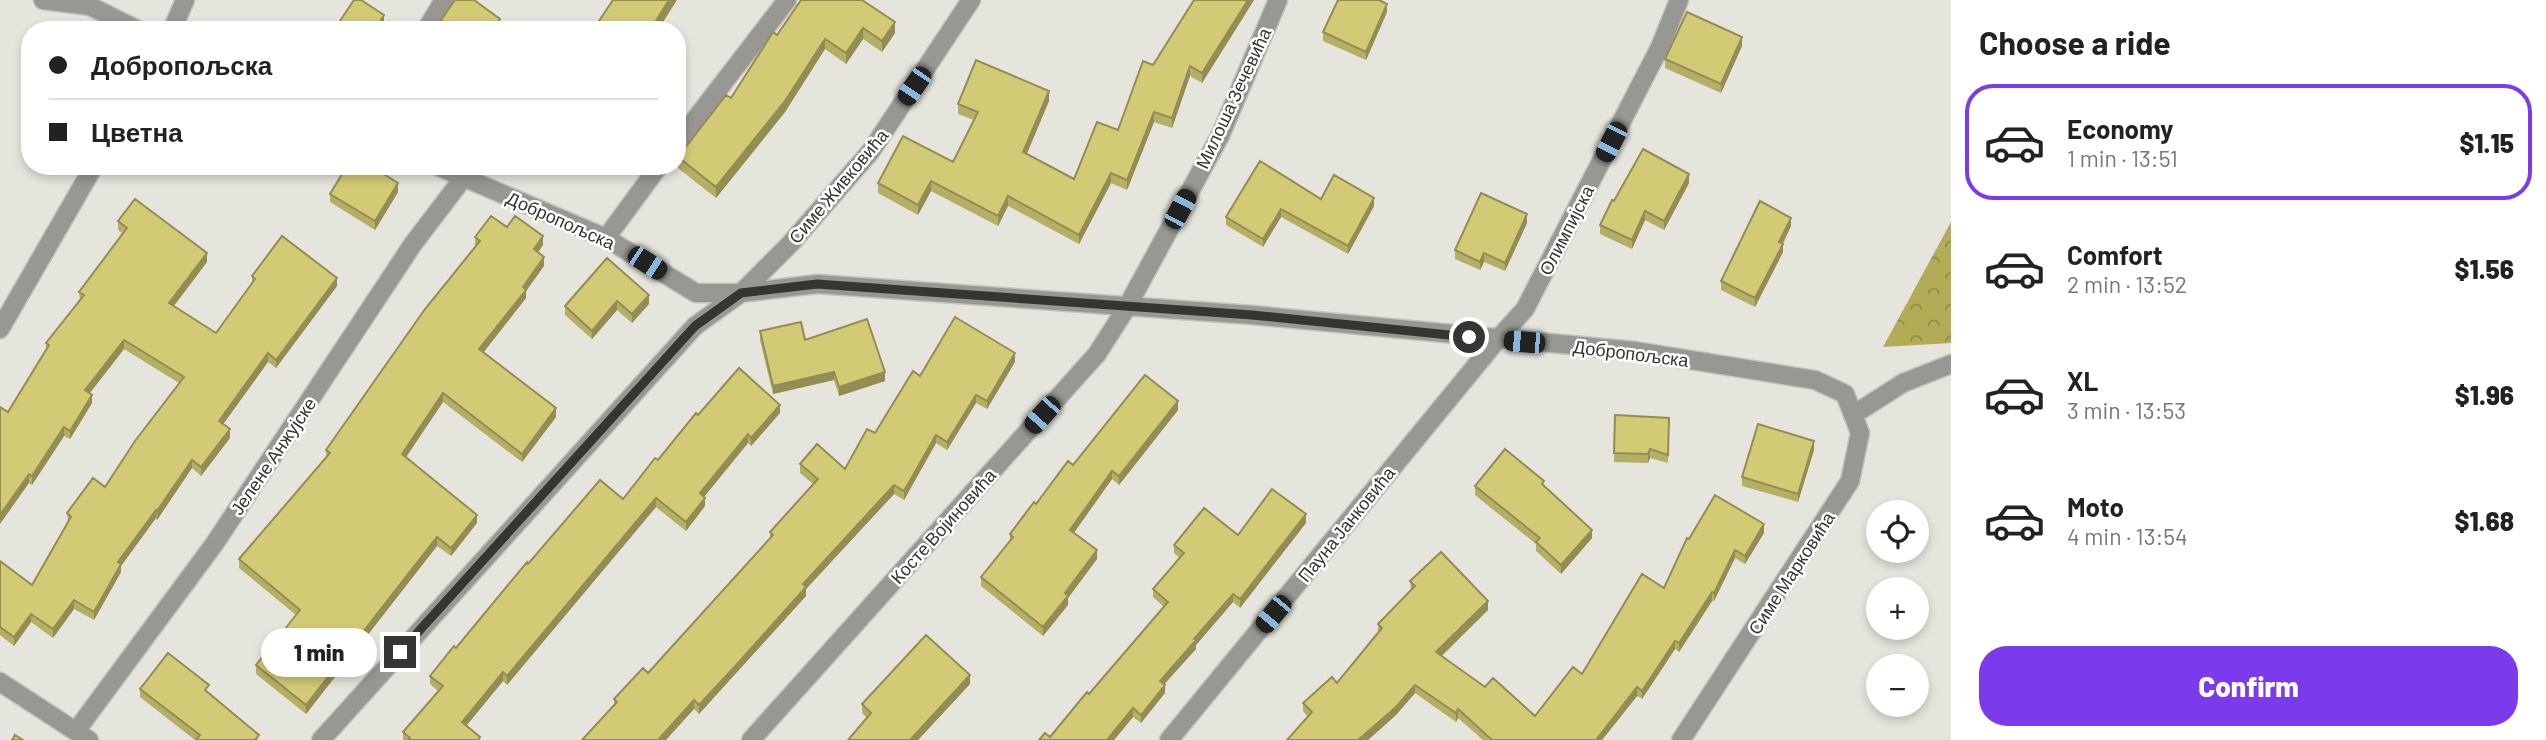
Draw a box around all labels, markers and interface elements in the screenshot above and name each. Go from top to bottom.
street label: Милоша Зечевића [1191,23,1276,172]
text: Choose a ride [1979,23,2171,61]
text: Добропољска [91,49,272,80]
car [894,63,935,109]
icon: car [1983,111,2046,174]
text: Economy [2067,113,2173,144]
text: Цветна [91,116,183,147]
car [1593,119,1630,165]
street label: Симе Живковића [784,123,893,248]
text: $1.15 [2459,127,2514,158]
text: 1 min · 13:51 [2067,144,2178,172]
street label: Олимпијска [1534,181,1598,279]
street label: Добропољска [503,186,619,254]
car [1161,186,1200,232]
icon: car [1983,237,2046,300]
text: Comfort [2067,239,2163,270]
car [624,243,671,283]
text: $1.56 [2454,253,2514,284]
text: 2 min · 13:52 [2067,270,2187,298]
route start [1453,321,1485,353]
car [1503,330,1546,354]
street label: Добропољска [1572,335,1691,371]
icon: car [1983,363,2046,426]
text: XL [2067,365,2098,396]
text: $1.96 [2455,379,2514,410]
car [1021,392,1064,438]
street label: Јелене Анжујске [226,393,320,519]
text: 3 min · 13:53 [2067,396,2186,424]
street label: Пауна Јанковића [1293,461,1400,586]
street label: Косте Војиновића [886,463,1001,588]
icon: car [1983,489,2046,552]
text: Moto [2067,491,2124,522]
map controls [1866,500,1929,717]
button: locate [1866,500,1929,563]
text: $1.68 [2454,505,2514,536]
street label: Симе Марковића [1743,507,1839,639]
text: 4 min · 13:54 [2067,522,2188,550]
button: + [1866,577,1929,640]
car [1252,591,1295,637]
callout: 1 min [260,628,376,676]
route end [384,636,416,668]
text: 1 min [294,638,344,666]
button: Confirm [1979,646,2518,726]
button: − [1866,654,1929,717]

